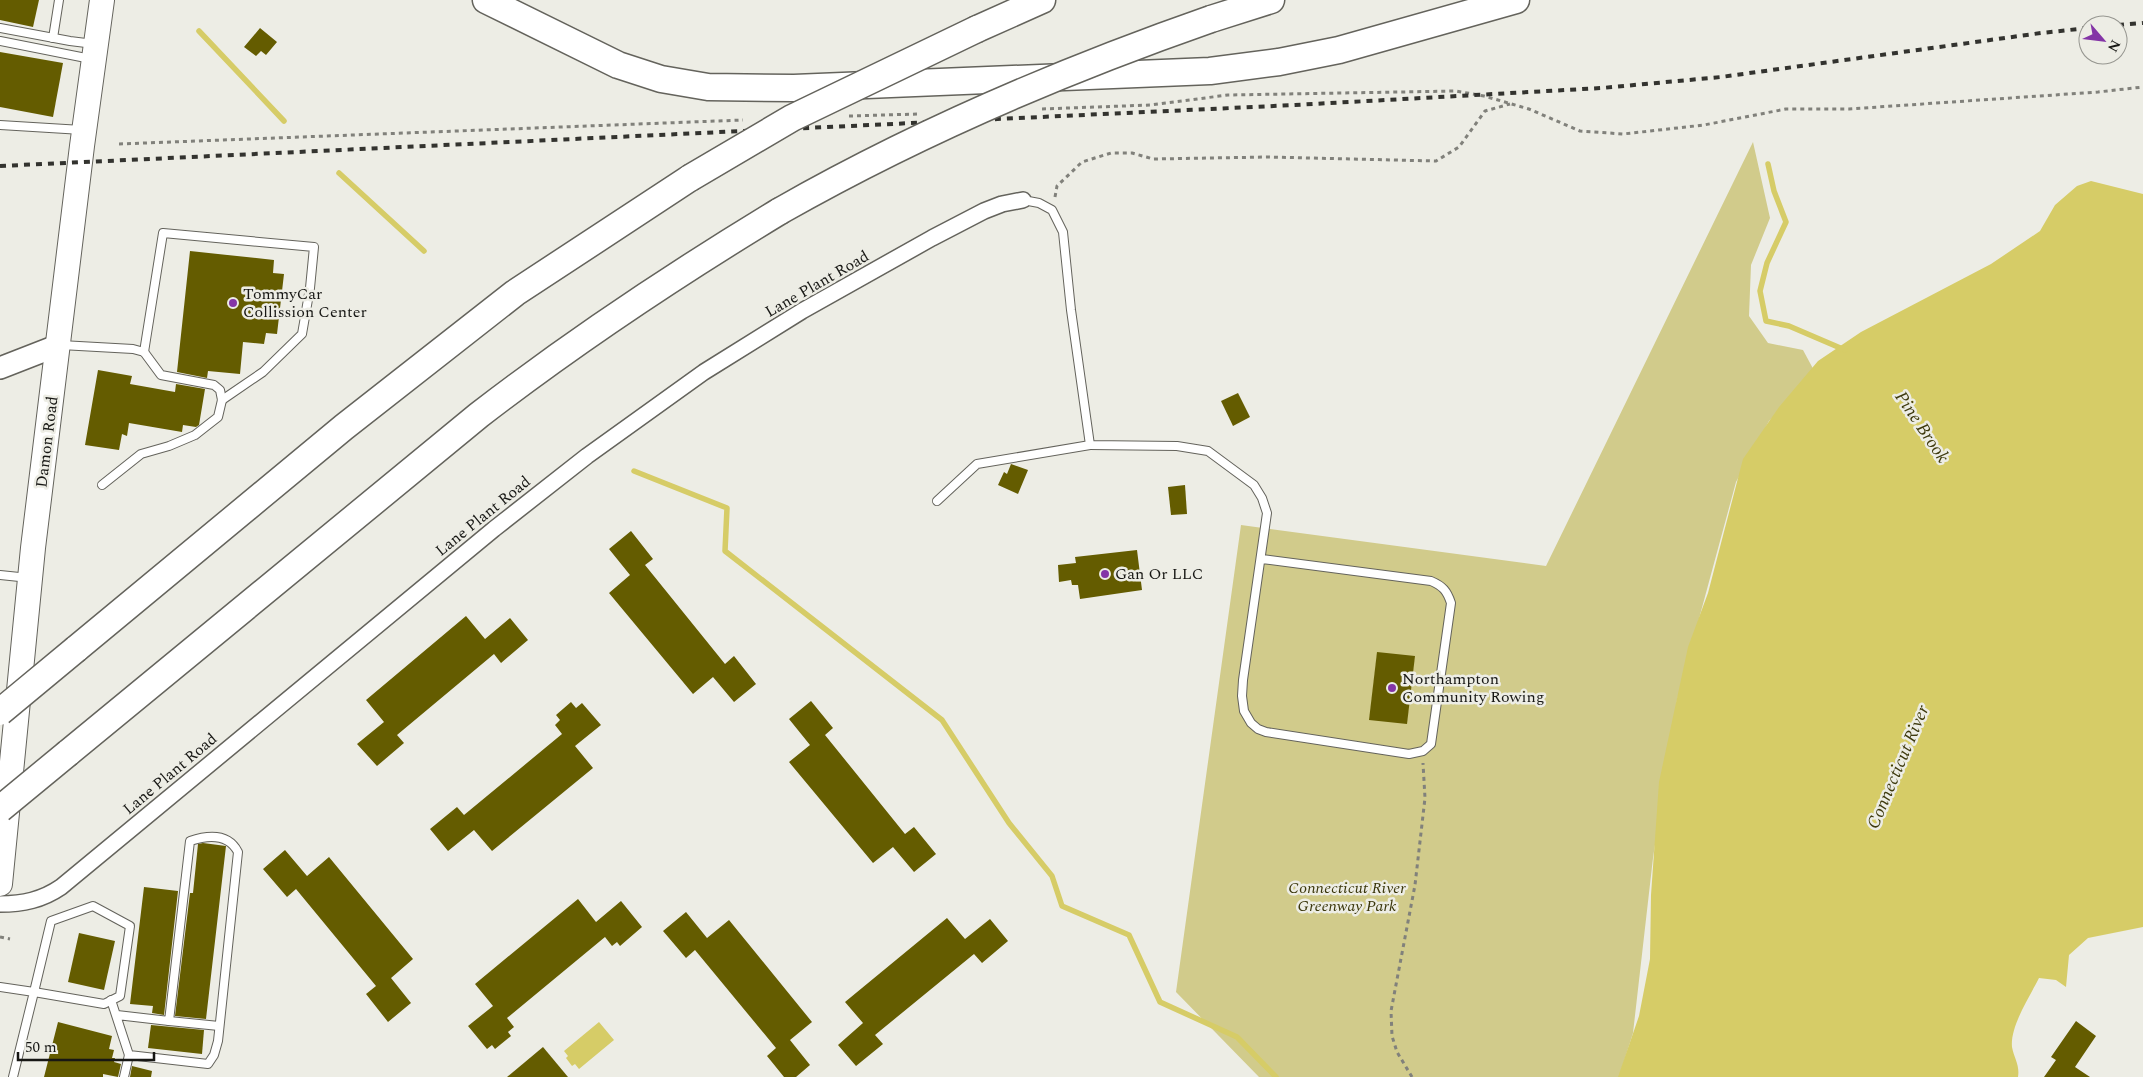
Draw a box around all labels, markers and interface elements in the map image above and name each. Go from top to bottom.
north arrow [2078,15,2128,65]
text: N [2102,36,2126,56]
street label: Lane Plant Road [760,244,874,324]
place label: TommyCar Collission Center [243,282,367,324]
marker: TommyCar Collission Center [227,297,239,309]
water label: Pine Brook [1888,386,1956,469]
street label: Damon Road [29,395,65,489]
street label: Lane Plant Road [430,470,536,562]
place label: Gan Or LLC [1115,562,1203,586]
marker: Gan Or LLC [1099,568,1111,580]
place label: Northampton Community Rowing [1402,667,1545,709]
marker: Northampton Community Rowing [1386,682,1398,694]
water label: Connecticut River [1860,700,1937,833]
street label: Lane Plant Road [118,727,222,821]
park label: Connecticut River Greenway Park [1288,876,1406,918]
scale bar [18,1030,154,1062]
text: 50 m [25,1036,57,1059]

